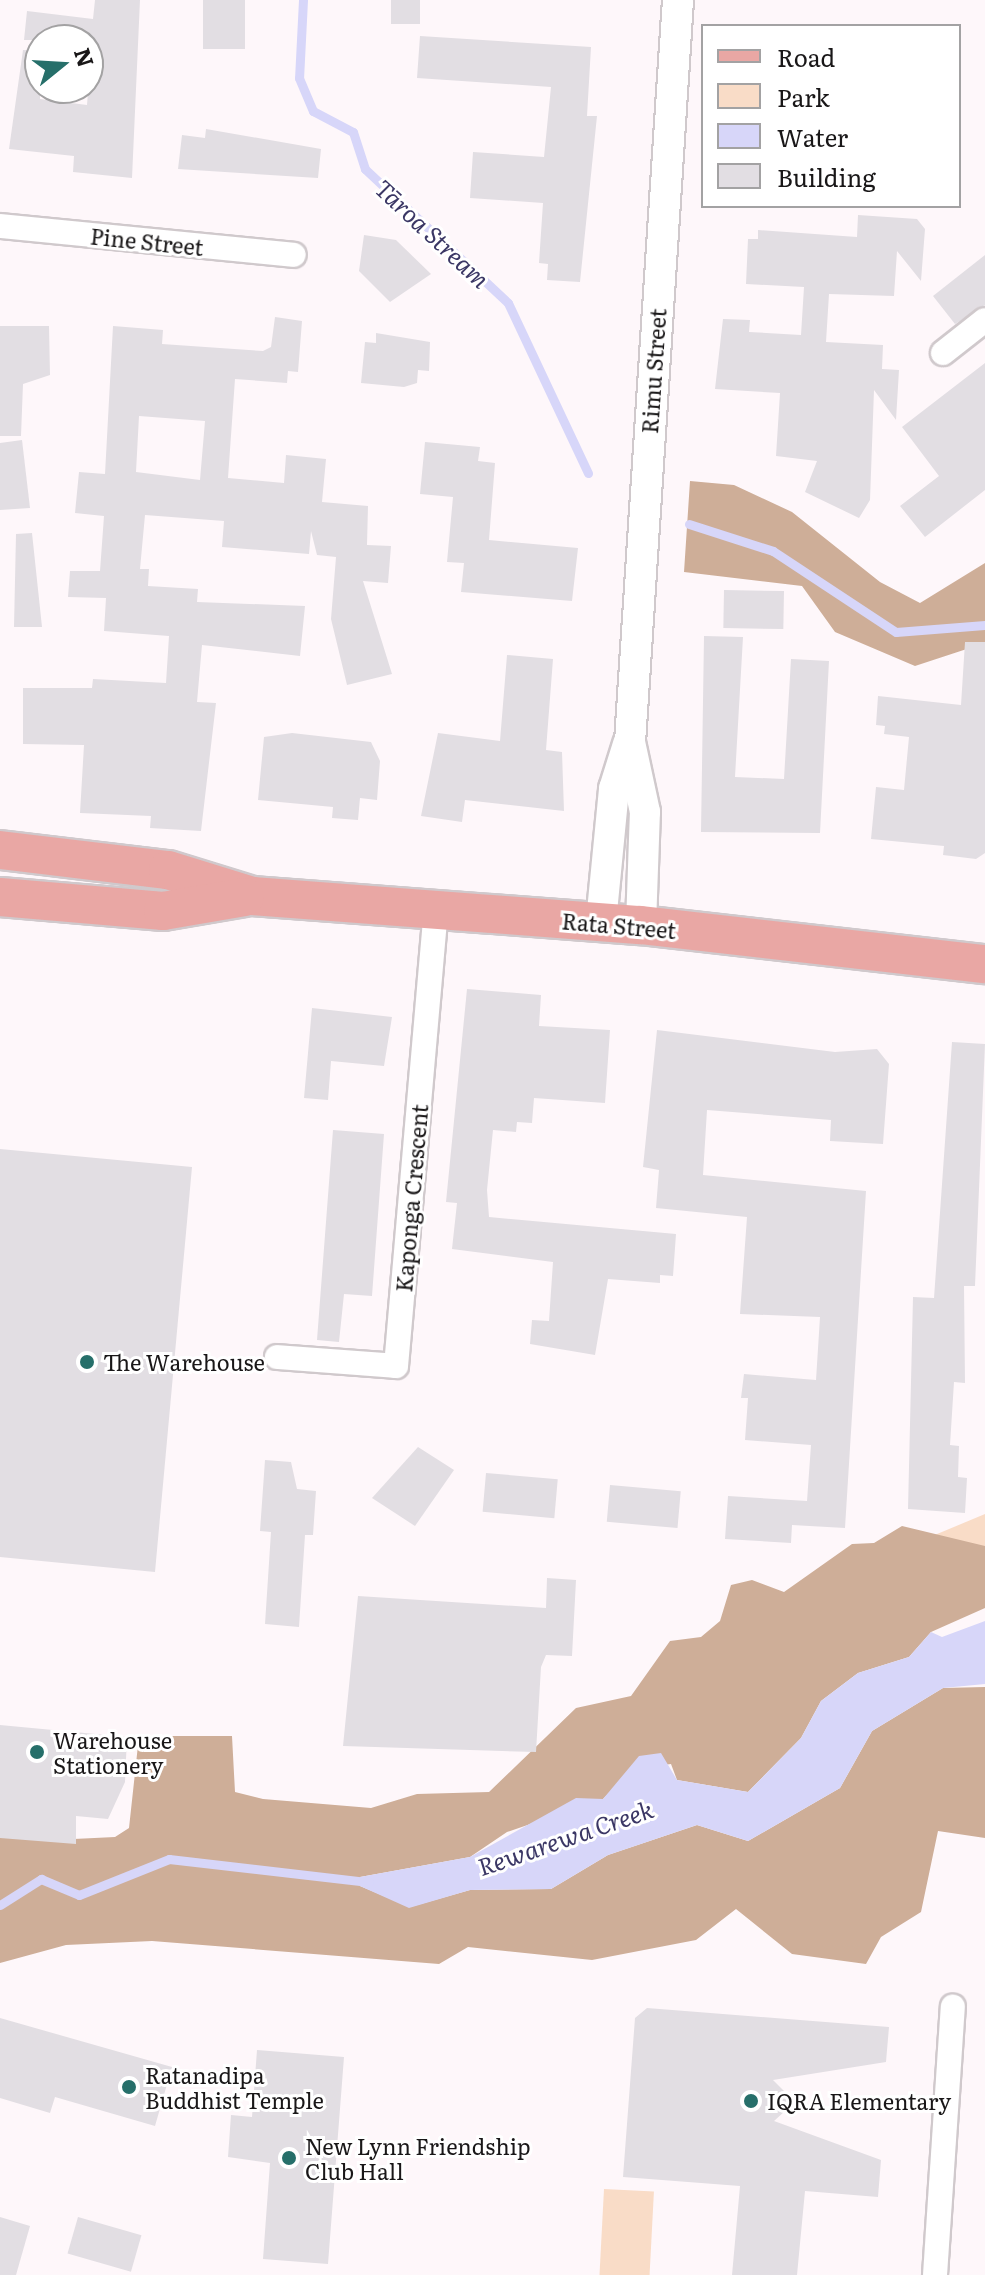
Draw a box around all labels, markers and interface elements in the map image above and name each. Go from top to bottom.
north arrow [24,24,104,104]
legend [701,24,961,208]
text: Road [777,39,835,74]
text: N [67,43,104,71]
text: Park [777,79,830,114]
text: Water [777,119,848,154]
text: Building [777,159,876,194]
water label: Tāroa Stream [370,173,496,293]
street label: Pine Street [89,222,205,260]
street label: Rimu Street [635,308,671,434]
street label: Rata Street [561,907,677,943]
street label: Kaponga Crescent [390,1103,432,1293]
place label: The Warehouse [103,1349,265,1375]
marker: The Warehouse [78,1353,96,1371]
place label: Warehouse Stationery [53,1726,172,1778]
marker: Warehouse Stationery [28,1743,46,1761]
water label: Rewarewa Creek [473,1793,657,1881]
place label: Ratanadipa Buddhist Temple [145,2061,324,2112]
marker: Ratanadipa Buddhist Temple [120,2078,138,2096]
place label: IQRA Elementary [767,2088,951,2114]
marker: IQRA Elementary [742,2092,760,2110]
place label: New Lynn Friendship Club Hall [305,2132,531,2184]
marker: New Lynn Friendship Club Hall [280,2149,298,2167]

